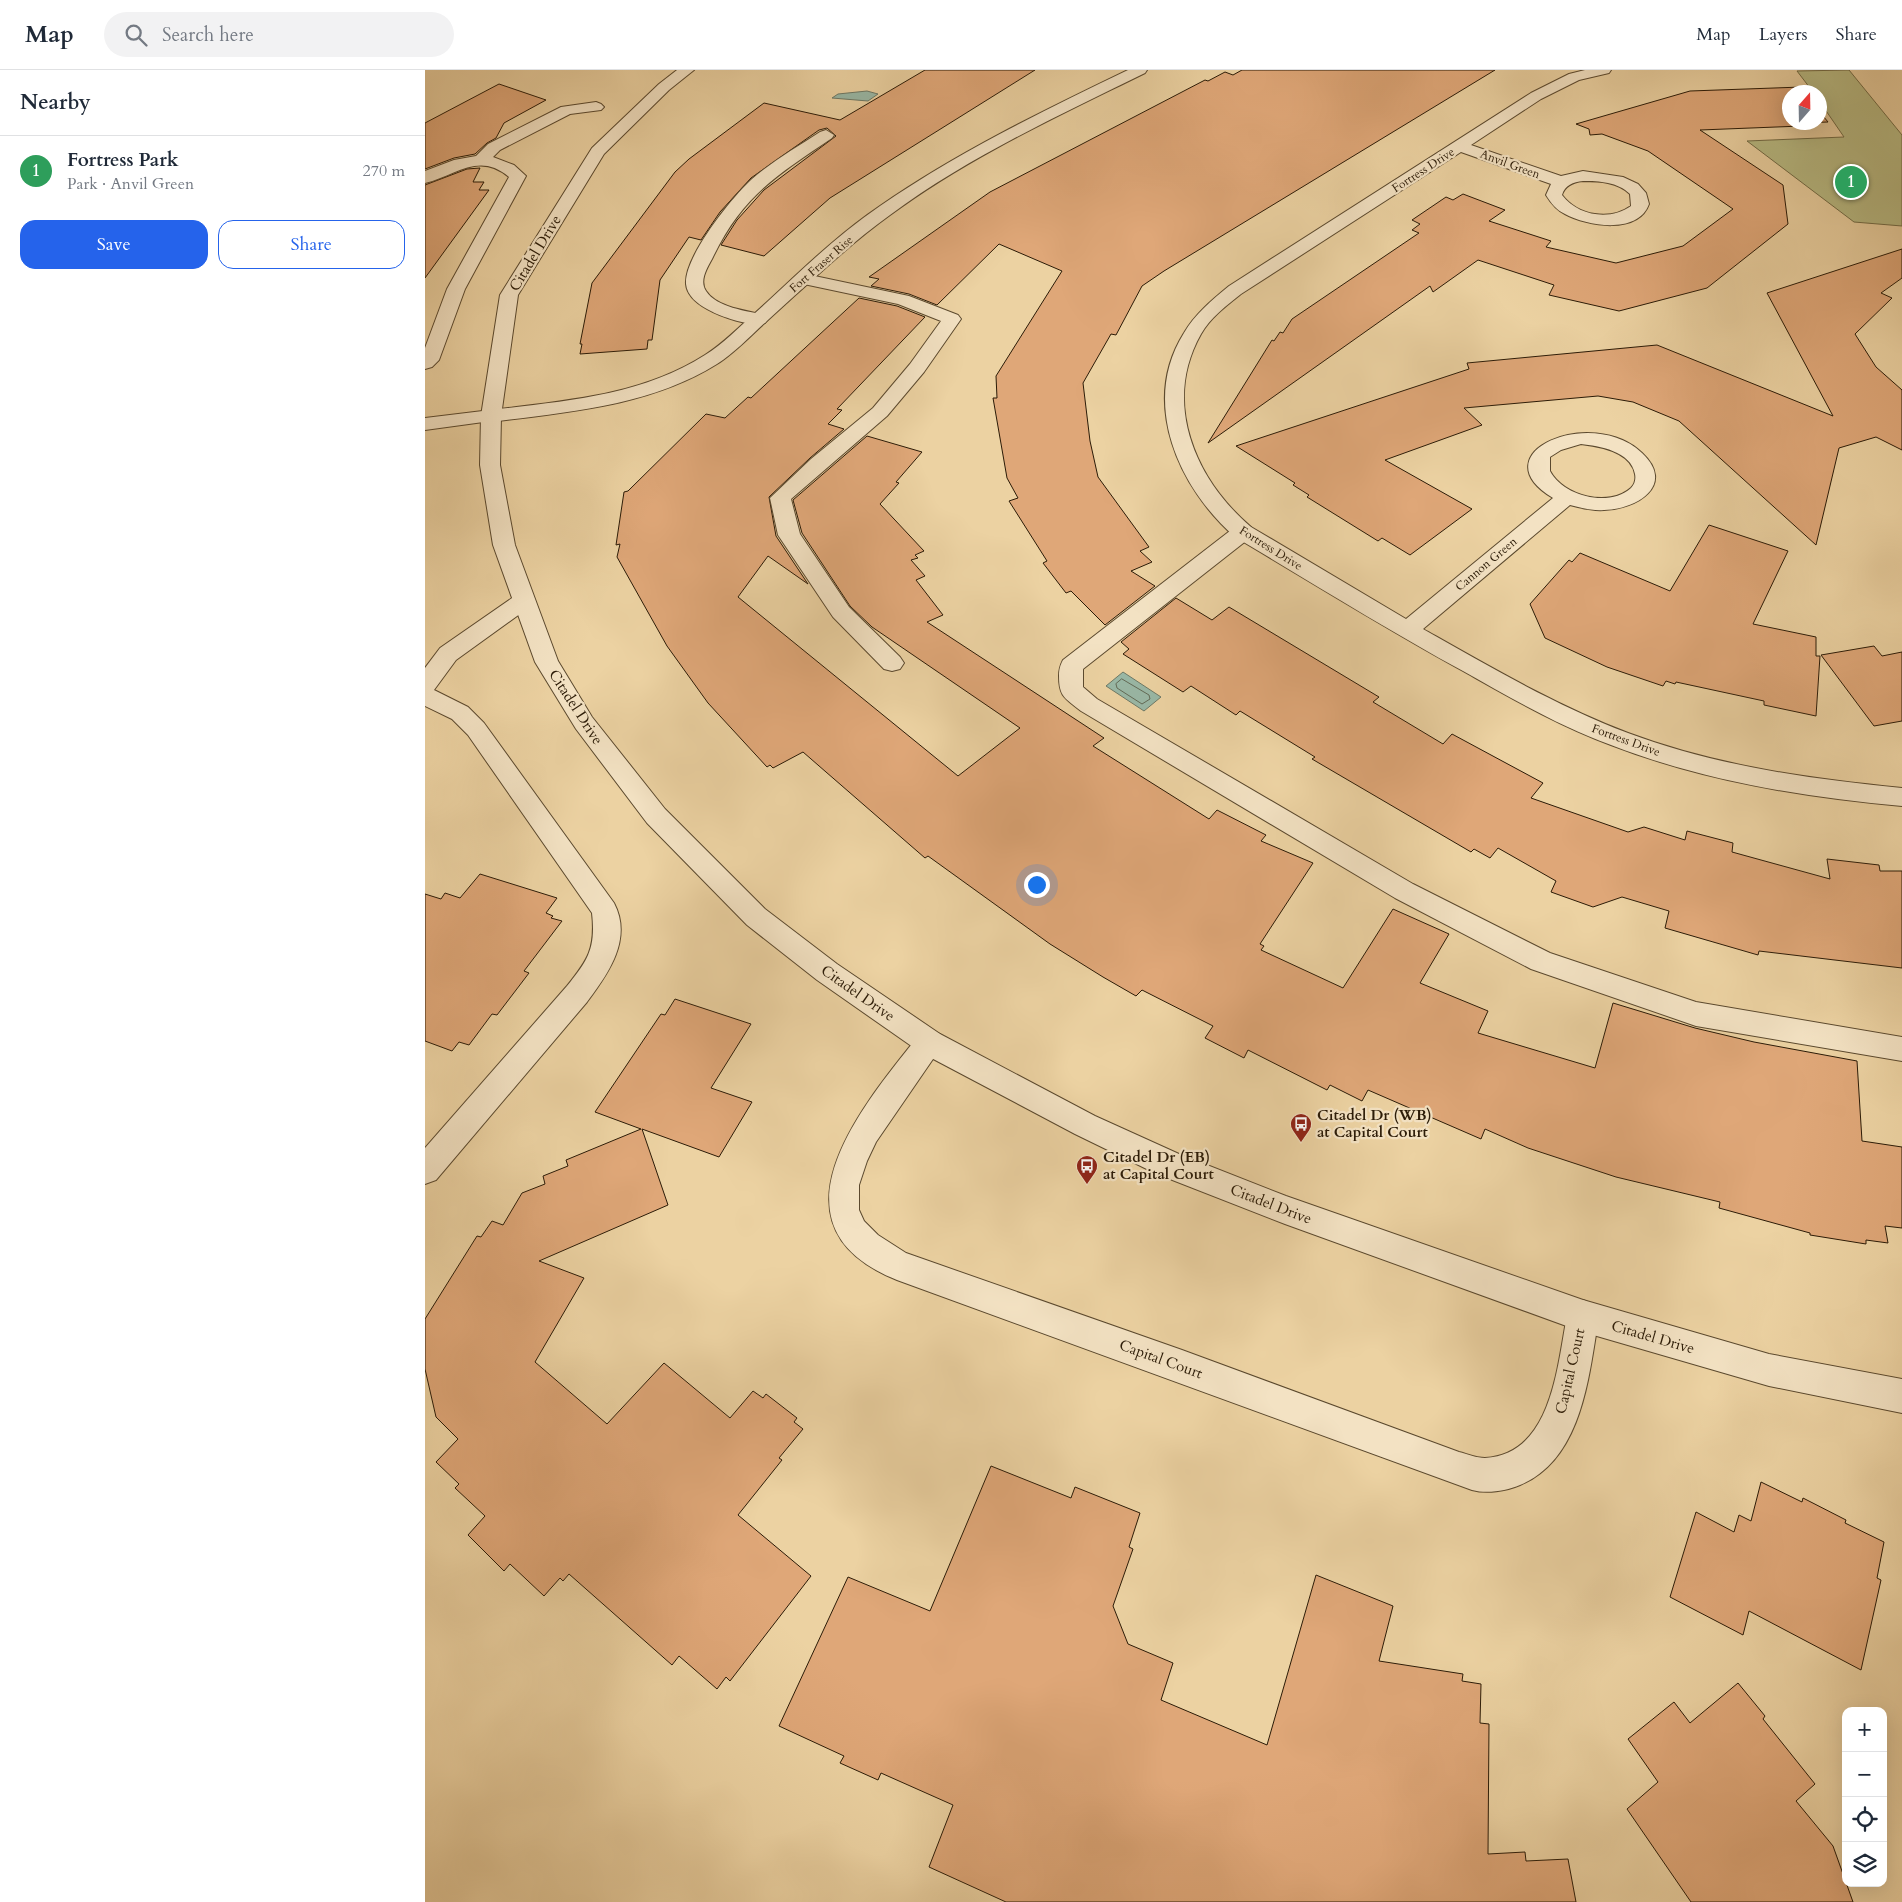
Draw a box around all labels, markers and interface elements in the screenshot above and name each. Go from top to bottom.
search box [104,12,454,57]
text: Map [25,18,74,51]
icon: search [122,21,150,49]
text: Search here [162,22,254,48]
text: Map [1696,22,1731,47]
text: Layers [1759,22,1808,47]
text: Share [1836,22,1877,47]
north arrow [1782,85,1827,130]
text: Nearby [20,88,91,117]
street label: Fortress Drive [1389,144,1457,196]
street label: Anvil Green [1478,146,1542,182]
text: Fortress Park [67,147,179,173]
text: 1 [32,160,40,182]
text: 270 m [363,160,405,182]
pin: 1 [1835,163,1867,201]
text: Park · Anvil Green [67,173,194,195]
street label: Citadel Drive [504,211,566,295]
button: Save [20,220,208,269]
button: Share [218,220,405,269]
street label: Fort Fraser Rise [786,232,856,296]
street label: Fortress Drive [1236,522,1306,574]
street label: Cannon Green [1452,533,1520,595]
street label: Citadel Drive [544,666,608,749]
street label: Fortress Drive [1590,720,1662,760]
your location [1024,872,1050,898]
street label: Citadel Drive [817,960,899,1026]
place label: Citadel Dr (WB) at Capital Court [1317,1105,1432,1142]
bus stop icon: Citadel Dr (WB) at Capital Court [1289,1112,1313,1143]
place label: Citadel Dr (EB) at Capital Court [1103,1147,1214,1184]
bus stop icon: Citadel Dr (EB) at Capital Court [1075,1154,1099,1185]
street label: Citadel Drive [1227,1179,1315,1229]
street label: Citadel Drive [1609,1316,1697,1358]
street label: Capital Court [1550,1326,1590,1416]
street label: Capital Court [1117,1335,1206,1383]
map controls [1842,1707,1887,1887]
button: + [1842,1707,1887,1752]
button: − [1842,1752,1887,1797]
button: locate [1842,1797,1887,1842]
button: layers [1842,1842,1887,1887]

